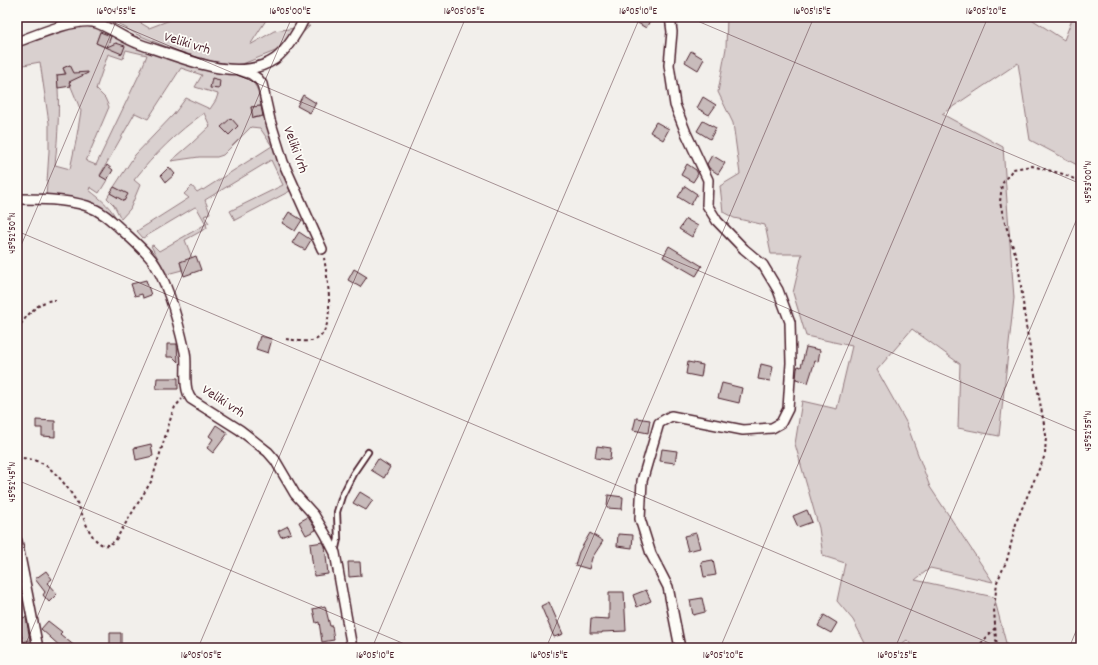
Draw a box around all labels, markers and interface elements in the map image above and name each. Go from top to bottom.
text: 16°04'55"E [96,5,136,19]
text: 16°05'00"E [269,5,311,19]
text: 16°05'05"E [444,5,485,19]
text: 16°05'10"E [619,5,658,19]
text: 16°05'15"E [793,5,831,19]
text: 16°05'20"E [966,5,1007,19]
street label: Veliki vrh [161,27,213,61]
street label: Veliki Vrh [277,124,313,176]
text: 45°53'00"N [1082,161,1096,203]
text: 45°52'50"N [6,212,20,254]
street label: Veliki vrh [198,381,248,423]
text: 45°52'55"N [1082,411,1096,451]
text: 45°52'45"N [6,462,20,502]
text: 16°05'05"E [181,649,222,663]
text: 16°05'10"E [356,649,395,663]
text: 16°05'15"E [530,649,568,663]
text: 16°05'20"E [703,649,744,663]
text: 16°05'25"E [877,649,917,663]

